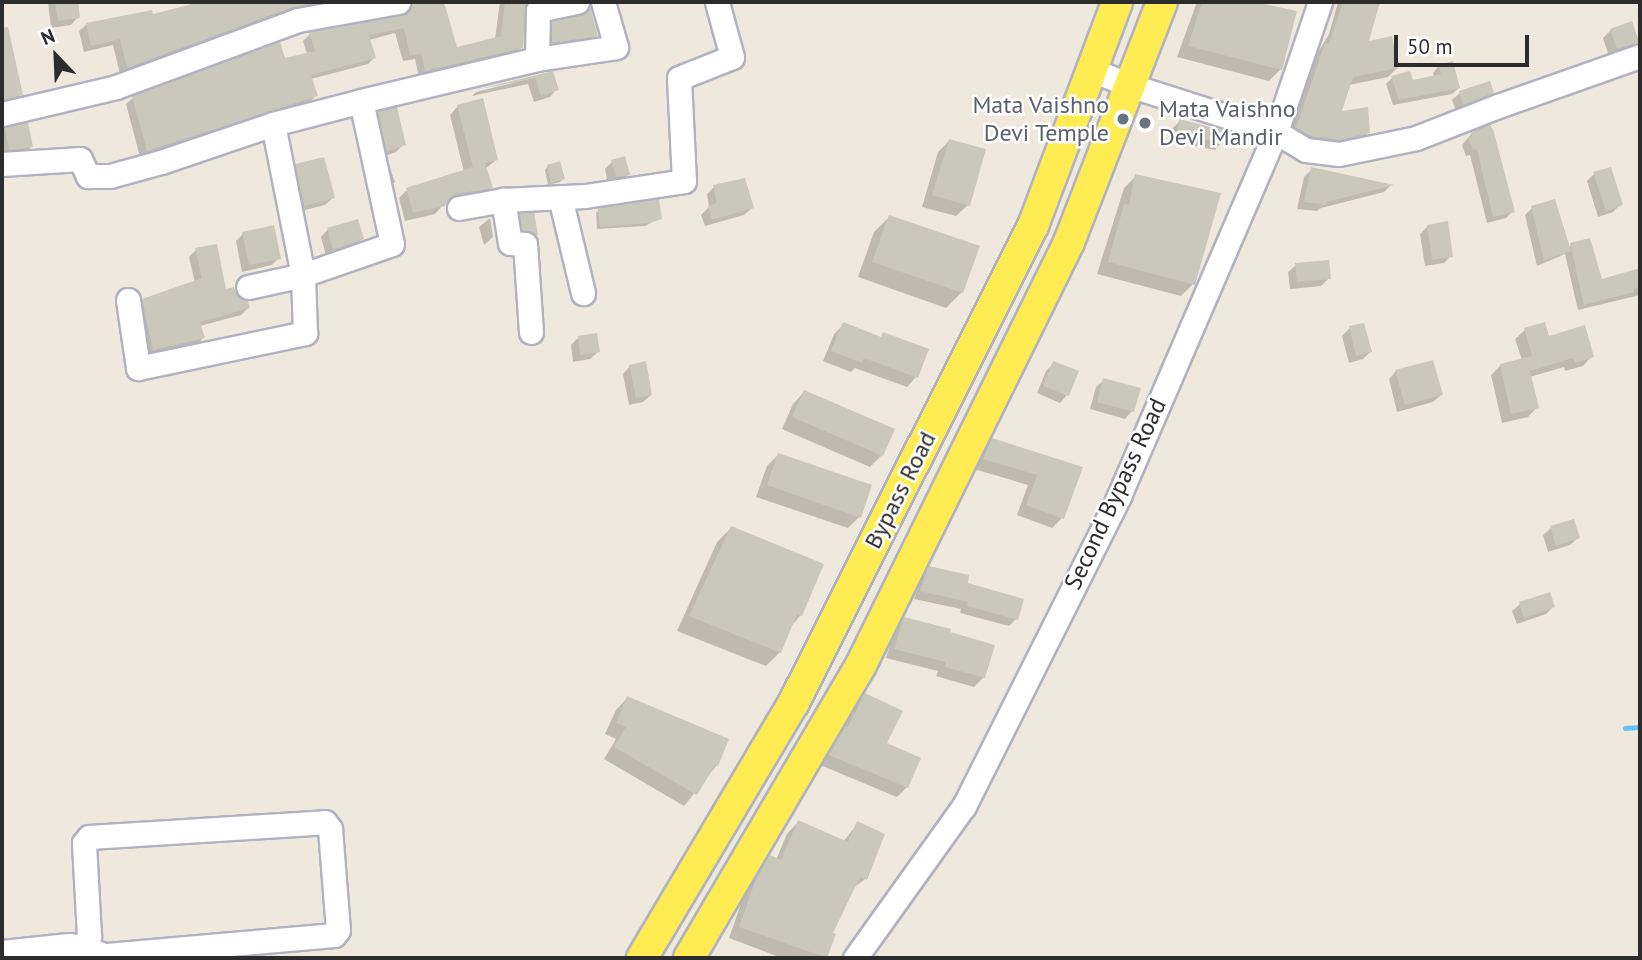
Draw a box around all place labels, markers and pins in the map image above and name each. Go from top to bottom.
place label: Mata Vaishno Devi Temple [972,91,1109,147]
place label: Mata Vaishno Devi Mandir [1159,95,1296,151]
marker: Mata Vaishno Devi Temple [1115,111,1131,127]
marker: Mata Vaishno Devi Mandir [1137,115,1153,131]

